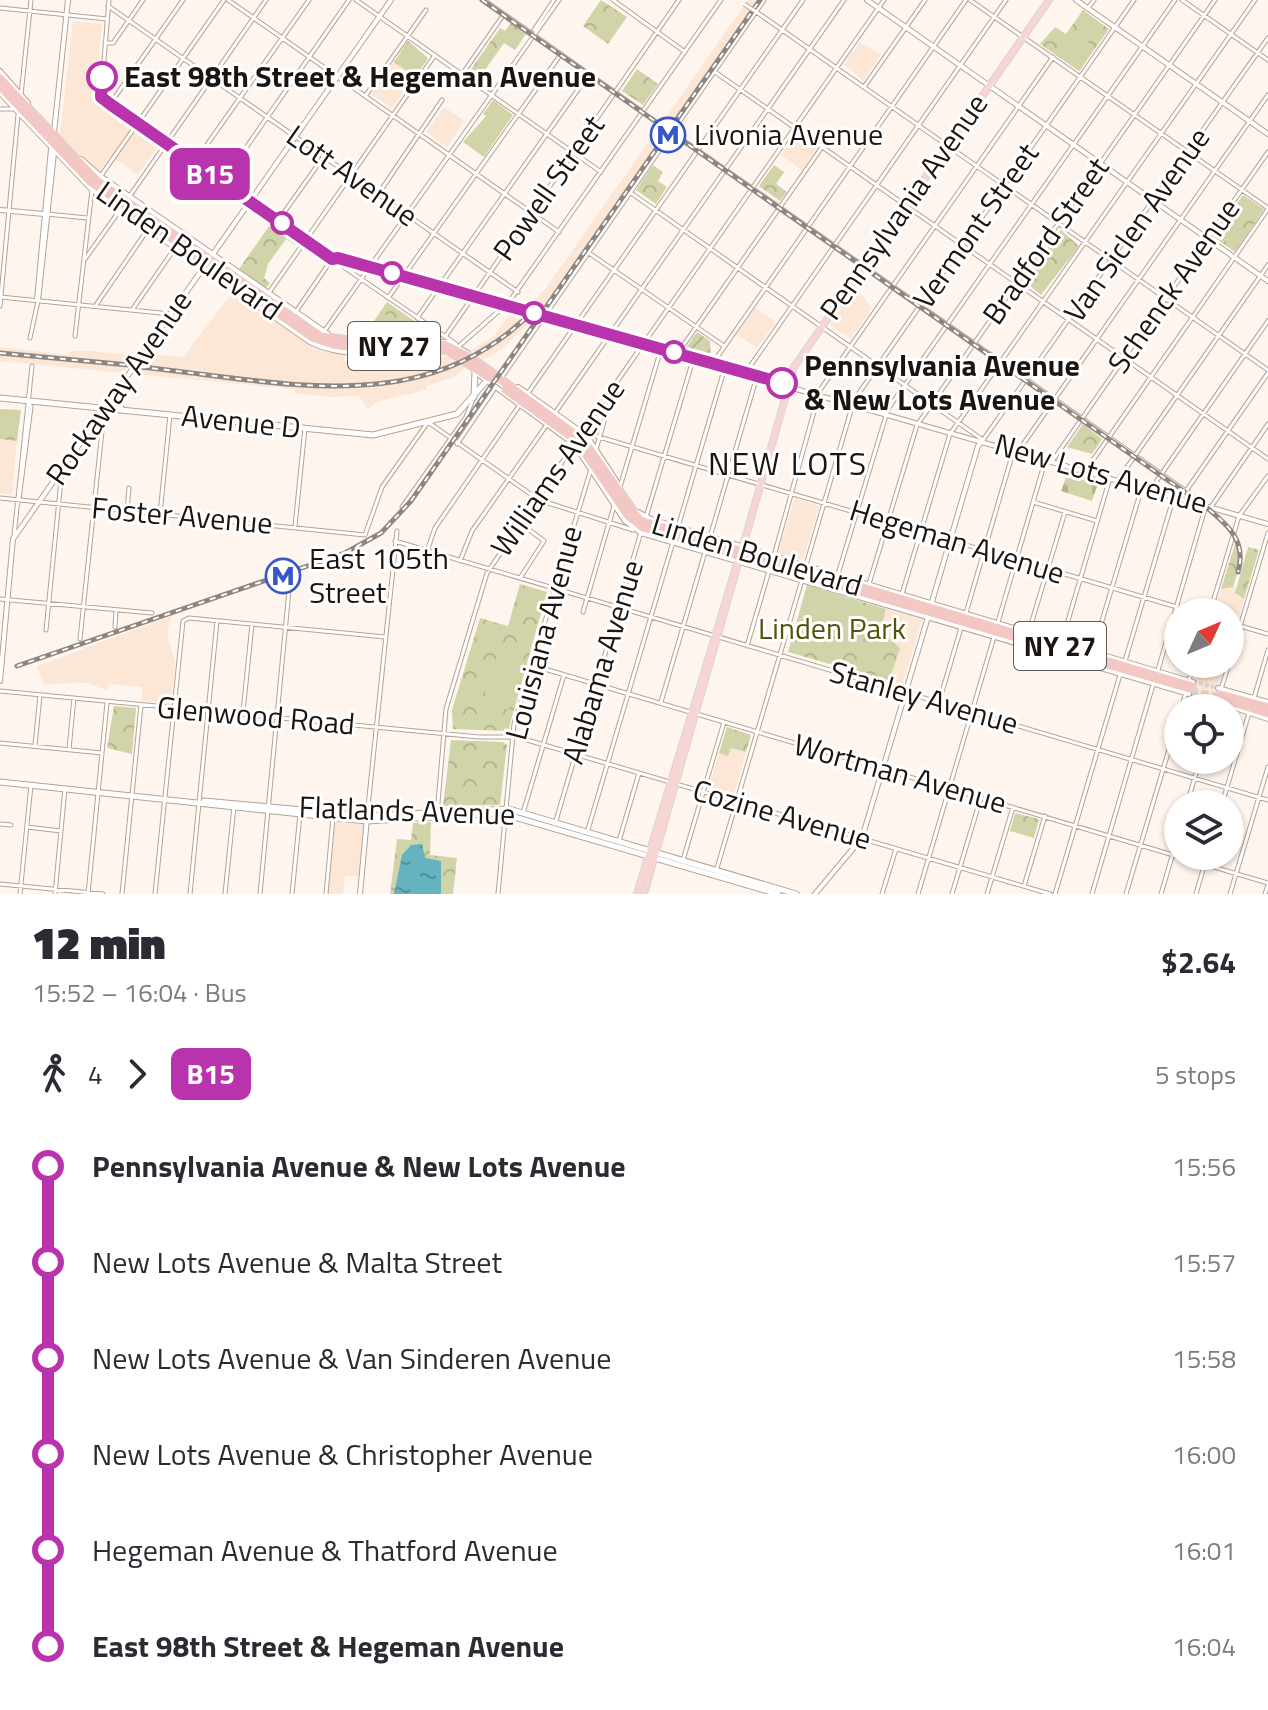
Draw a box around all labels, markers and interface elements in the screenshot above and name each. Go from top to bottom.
place label: East 98th Street & Hegeman Avenue [124,53,596,99]
marker: East 98th Street & Hegeman Avenue [87,62,117,92]
street label: Pennsylvania Avenue [808,84,999,329]
street label: Powell Street [481,105,616,270]
place label: Livonia Avenue [694,111,883,157]
street label: Lott Avenue [277,113,428,237]
metro station icon: Livonia Avenue [649,116,687,154]
street label: Van Siclen Avenue [1052,117,1221,331]
street label: Vermont Street [901,133,1050,318]
street label: Bradford Street [970,147,1120,334]
line badge: B15 [164,148,256,200]
text: B15 [186,152,234,195]
street label: Linden Boulevard [87,169,292,332]
street label: Schenck Avenue [1096,188,1251,382]
unlabelled marker [271,212,293,234]
unlabelled marker [381,262,403,284]
street label: Rockaway Avenue [34,280,203,494]
unlabelled marker [523,302,545,324]
road number: NY 27 [348,322,440,370]
unlabelled marker [663,341,685,363]
place label: Pennsylvania Avenue & New Lots Avenue [804,342,1080,422]
marker: Pennsylvania Avenue & New Lots Avenue [767,368,797,398]
street label: Williams Avenue [479,369,636,566]
street label: Avenue D [179,392,303,450]
street label: New Lots Avenue [989,421,1213,525]
district label: NEW LOTS [708,439,868,487]
street label: Foster Avenue [90,484,275,546]
street label: Hegeman Avenue [844,487,1070,596]
street label: Linden Boulevard [646,500,868,608]
street label: Louisiana Avenue [492,521,594,745]
place label: East 105th Street [309,535,449,615]
street label: Alabama Avenue [549,554,655,769]
metro station icon: East 105th Street [264,557,302,595]
north arrow [1164,598,1244,678]
map controls [1164,598,1244,870]
park label: Linden Park [758,605,906,651]
road number: NY 27 [1014,622,1106,670]
street label: Stanley Avenue [824,648,1024,746]
street label: Glenwood Road [155,683,357,747]
button: locate [1164,694,1244,774]
street label: Wortman Avenue [788,721,1012,825]
street label: Cozine Avenue [688,767,877,861]
street label: Flatlands Avenue [298,783,516,837]
button: layers [1164,790,1244,870]
text: 12 min [32,909,166,976]
text: $2.64 [1161,939,1236,985]
text: 15:52 – 16:04 · Bus [32,973,247,1012]
icon: walk [32,1052,76,1096]
icon: forward [115,1052,159,1096]
text: B15 [187,1052,235,1095]
text: 4 [88,1055,103,1094]
text: 5 stops [1155,1055,1236,1094]
text: Pennsylvania Avenue & New Lots Avenue [92,1143,626,1189]
text: 15:56 [1172,1147,1236,1186]
text: New Lots Avenue & Malta Street [92,1239,502,1285]
text: 15:57 [1172,1243,1236,1282]
text: New Lots Avenue & Van Sinderen Avenue [92,1335,611,1381]
text: 15:58 [1172,1339,1236,1378]
text: New Lots Avenue & Christopher Avenue [92,1431,593,1477]
text: 16:00 [1172,1435,1236,1474]
text: Hegeman Avenue & Thatford Avenue [92,1527,558,1573]
text: 16:01 [1172,1531,1236,1570]
text: East 98th Street & Hegeman Avenue [92,1623,564,1669]
text: 16:04 [1172,1627,1236,1666]

